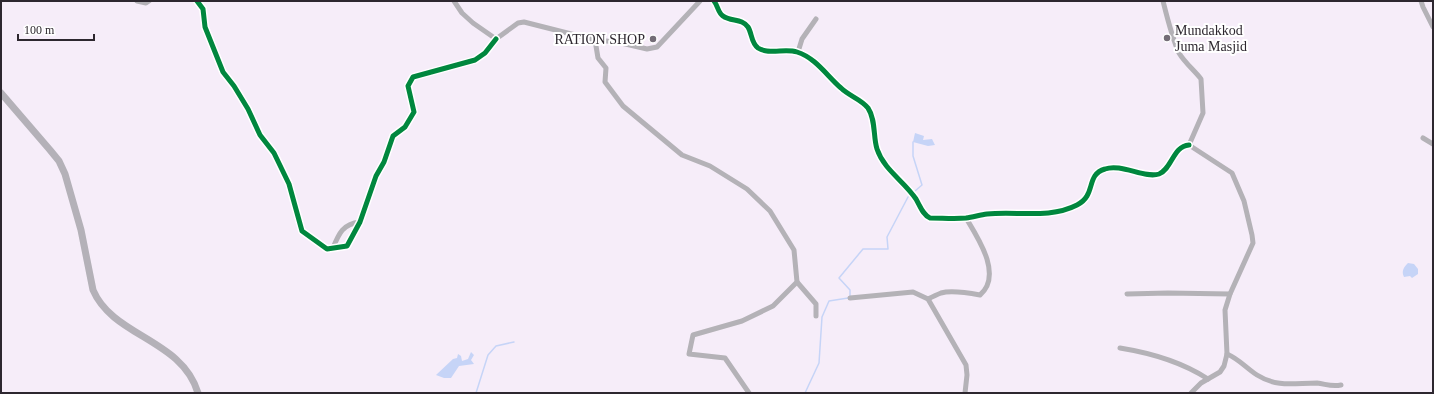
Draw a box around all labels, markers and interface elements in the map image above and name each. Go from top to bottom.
scale bar [18,16,94,42]
text: 100 m [24,23,55,37]
place label: Mundakkod Juma Masjid [1175,23,1247,54]
place label: RATION SHOP [554,32,645,47]
marker: Mundakkod Juma Masjid [1162,33,1172,43]
marker: RATION SHOP [648,34,658,44]

